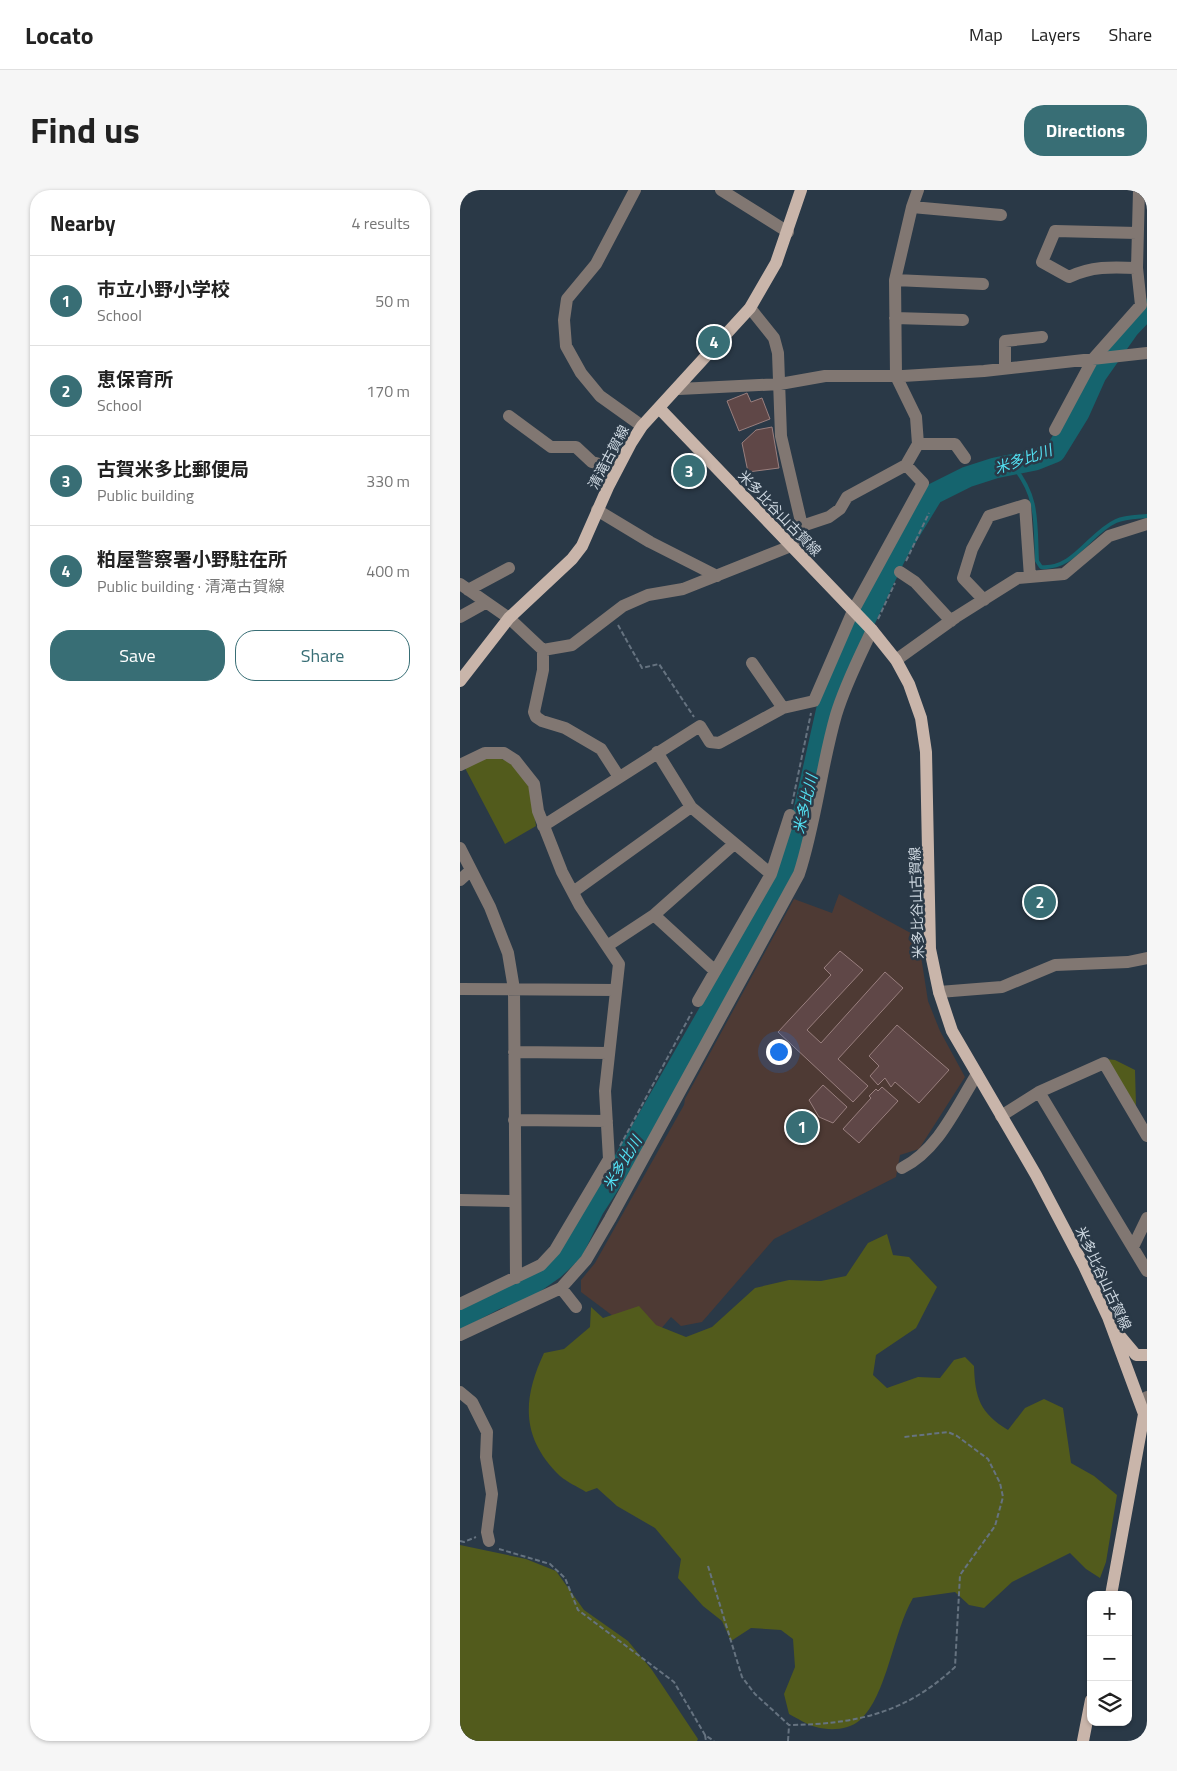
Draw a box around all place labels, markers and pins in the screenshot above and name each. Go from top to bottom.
pin: 4 [698,323,730,361]
pin: 3 [673,452,705,490]
pin: 2 [1024,883,1056,921]
pin: 1 [786,1108,818,1146]

